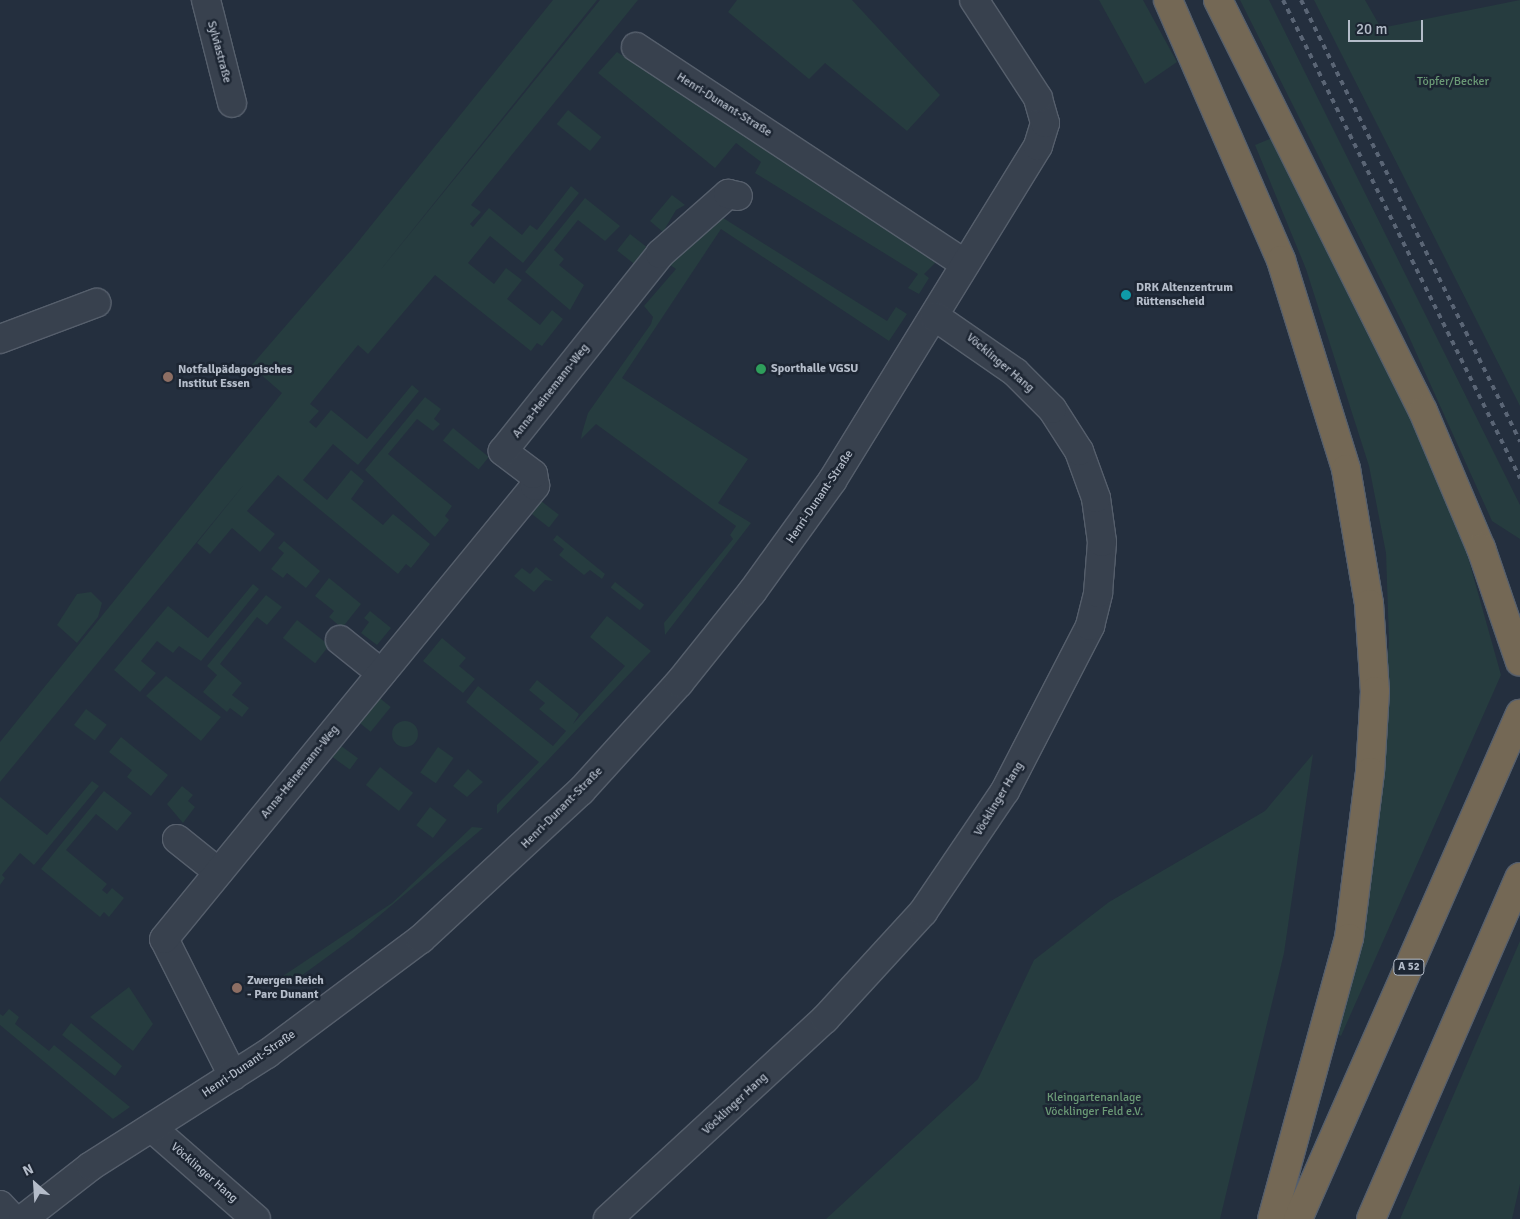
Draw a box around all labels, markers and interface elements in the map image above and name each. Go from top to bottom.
scale bar [1350,10,1425,42]
street label: Sylviastraße [204,19,234,85]
text: 20 m [1356,20,1387,38]
street label: Henri-Dunant-Straße [674,70,774,140]
park label: Töpfer/Becker [1417,75,1489,89]
place label: DRK Altenzentrum Rüttenscheid [1136,281,1233,309]
marker: DRK Altenzentrum Rüttenscheid [1120,289,1132,301]
street label: Vöcklinger Hang [963,331,1037,395]
street label: Anna-Heinemann-Weg [510,341,592,441]
place label: Sporthalle VGSU [771,362,858,376]
place label: Notfallpädagogisches Institut Essen [178,363,292,391]
marker: Sporthalle VGSU [755,363,767,375]
marker: Notfallpädagogisches Institut Essen [162,371,174,383]
street label: Henri-Dunant-Straße [783,448,857,546]
street label: Anna-Heinemann-Weg [258,723,342,821]
street label: Vöcklinger Hang [971,759,1027,839]
street label: Henri-Dunant-Straße [518,764,606,852]
road number: A 52 [1393,959,1425,976]
place label: Zwergen Reich - Parc Dunant [247,974,324,1002]
marker: Zwergen Reich - Parc Dunant [231,982,243,994]
street label: Henri-Dunant-Straße [200,1027,298,1101]
street label: Vöcklinger Hang [699,1070,771,1138]
park label: Kleingartenanlage Vöcklinger Feld e.V. [1045,1091,1143,1119]
street label: Vöcklinger Hang [168,1140,240,1206]
north arrow [10,1159,60,1209]
text: N [20,1160,36,1180]

